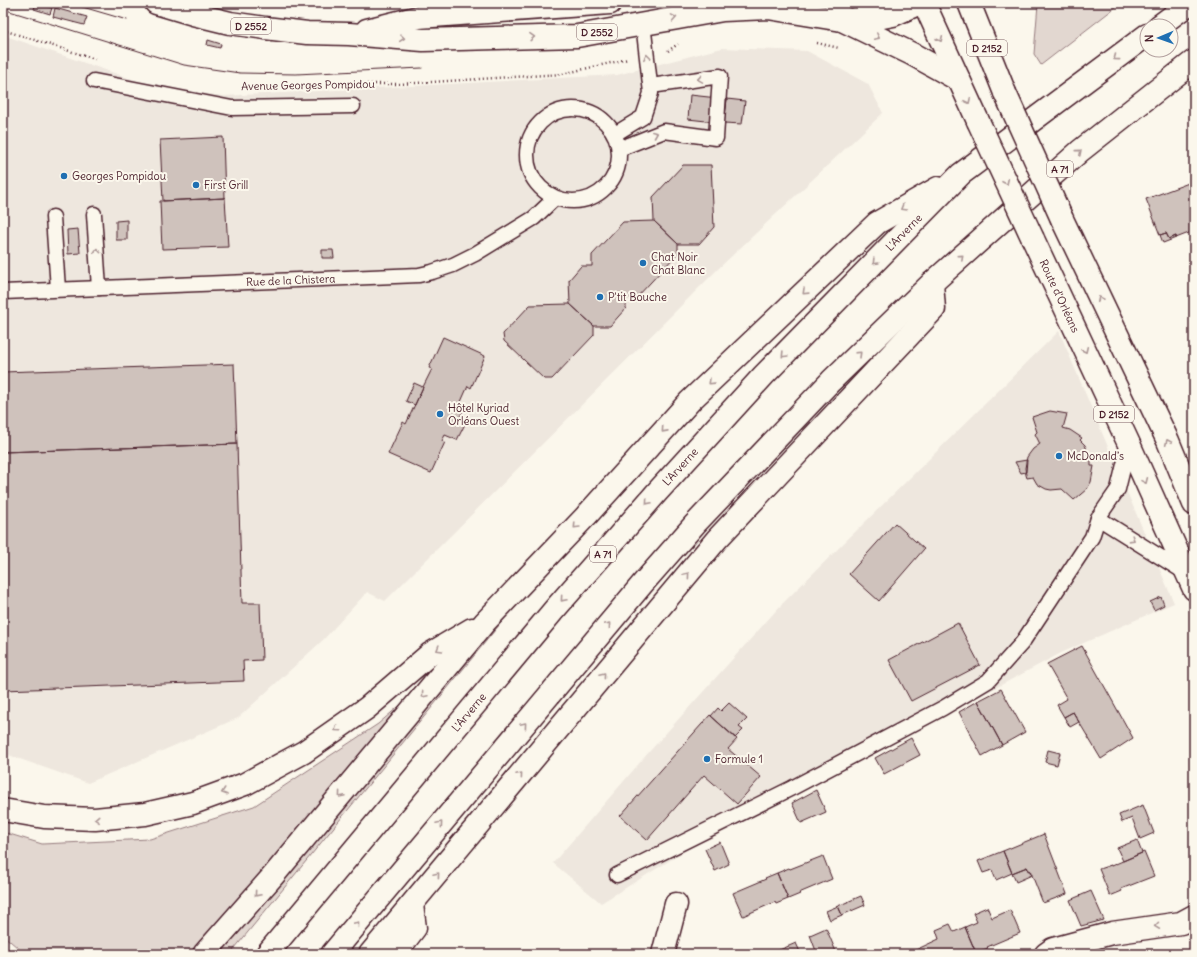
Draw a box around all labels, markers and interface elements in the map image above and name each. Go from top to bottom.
one-way arrow [671,14,677,23]
road number: D 2552 [231,18,271,34]
north arrow [1139,18,1179,58]
road number: D 2552 [577,24,617,40]
one-way arrow [873,32,881,40]
one-way arrow [529,33,535,41]
one-way arrow [399,34,405,43]
text: N [1142,34,1156,42]
one-way arrow [935,35,943,42]
road number: D 2152 [967,40,1007,56]
one-way arrow [1113,53,1120,60]
one-way arrow [643,54,652,60]
one-way arrow [697,74,703,83]
street label: Avenue Georges Pompidou [241,77,375,93]
one-way arrow [963,97,971,104]
one-way arrow [652,131,659,139]
one-way arrow [1075,150,1082,157]
road number: A 71 [1047,161,1073,177]
place label: Georges Pompidou [72,169,167,183]
marker: Georges Pompidou [59,171,69,181]
place label: First Grill [204,178,248,192]
one-way arrow [1001,178,1009,185]
marker: First Grill [191,180,201,190]
one-way arrow [900,203,907,210]
street label: L'Arverne [883,211,925,254]
one-way arrow [92,248,101,254]
place label: Chat Noir Chat Blanc [651,250,706,277]
one-way arrow [957,255,964,262]
one-way arrow [872,257,880,265]
street label: Route d'Orléans [1037,257,1083,335]
marker: Chat Noir Chat Blanc [638,258,648,268]
street label: Rue de la Chistera [246,271,336,289]
one-way arrow [802,287,810,295]
place label: P'tit Bouche [608,290,667,304]
marker: P'tit Bouche [595,292,605,302]
one-way arrow [1097,296,1105,303]
one-way arrow [1080,346,1088,354]
one-way arrow [781,350,789,358]
one-way arrow [854,351,862,359]
one-way arrow [708,377,716,384]
place label: Hôtel Kyriad Orléans Ouest [448,401,519,428]
road number: D 2152 [1094,406,1134,422]
marker: Hôtel Kyriad Orléans Ouest [435,409,445,419]
one-way arrow [661,425,669,433]
one-way arrow [1165,438,1173,445]
street label: L'Arverne [659,445,701,489]
place label: McDonald's [1067,449,1124,463]
marker: McDonald's [1054,451,1064,461]
one-way arrow [1141,477,1149,484]
one-way arrow [646,497,653,505]
one-way arrow [573,521,581,529]
one-way arrow [1127,534,1134,541]
road number: A 71 [590,546,616,562]
one-way arrow [682,572,689,580]
one-way arrow [560,595,567,602]
one-way arrow [603,623,610,630]
one-way arrow [436,644,443,651]
one-way arrow [599,672,606,680]
one-way arrow [421,690,428,697]
street label: L'Arverne [449,690,489,734]
one-way arrow [519,722,526,729]
one-way arrow [334,724,341,732]
place label: Formule 1 [715,752,763,766]
marker: Formule 1 [702,754,712,764]
one-way arrow [516,772,523,779]
one-way arrow [221,787,228,796]
one-way arrow [338,790,345,797]
one-way arrow [94,814,100,823]
one-way arrow [436,822,443,829]
one-way arrow [432,872,439,879]
one-way arrow [254,889,262,897]
one-way arrow [1154,921,1160,930]
one-way arrow [353,922,360,929]

